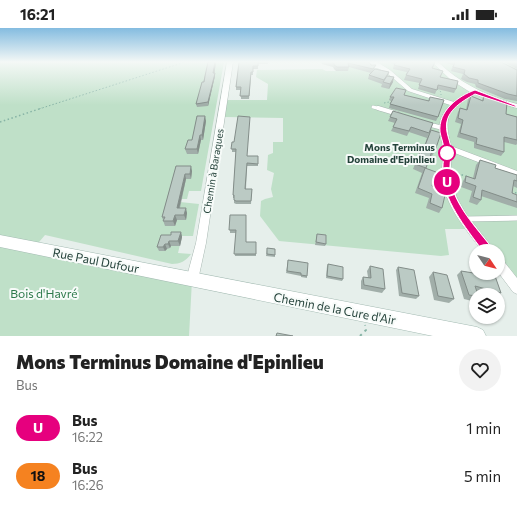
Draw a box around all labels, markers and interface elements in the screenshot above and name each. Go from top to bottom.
text: 16:21 [20,5,55,23]
street label: Chemin à Baraques [200,127,226,214]
place label: Mons Terminus Domaine d'Epinlieu [347,141,435,165]
marker: Mons Terminus Domaine d'Epinlieu [438,144,456,162]
line badge: U [434,169,460,195]
text: U [442,173,452,190]
north arrow [469,244,505,280]
map controls [469,244,505,324]
street label: Rue Paul Dufour [52,245,141,275]
park label: Bois d'Havré [10,286,78,300]
button: layers [469,288,505,324]
street label: Chemin de la Cure d'Air [273,289,398,327]
button: heart [459,349,501,391]
text: Mons Terminus Domaine d'Epinlieu [16,350,324,373]
text: Bus [16,377,38,393]
text: Bus [72,411,97,429]
text: U [33,419,43,436]
text: 1 min [466,419,501,437]
text: 16:22 [72,429,103,445]
text: Bus [72,459,97,477]
text: 18 [31,467,46,484]
text: 5 min [464,467,501,485]
text: 16:26 [72,477,104,493]

